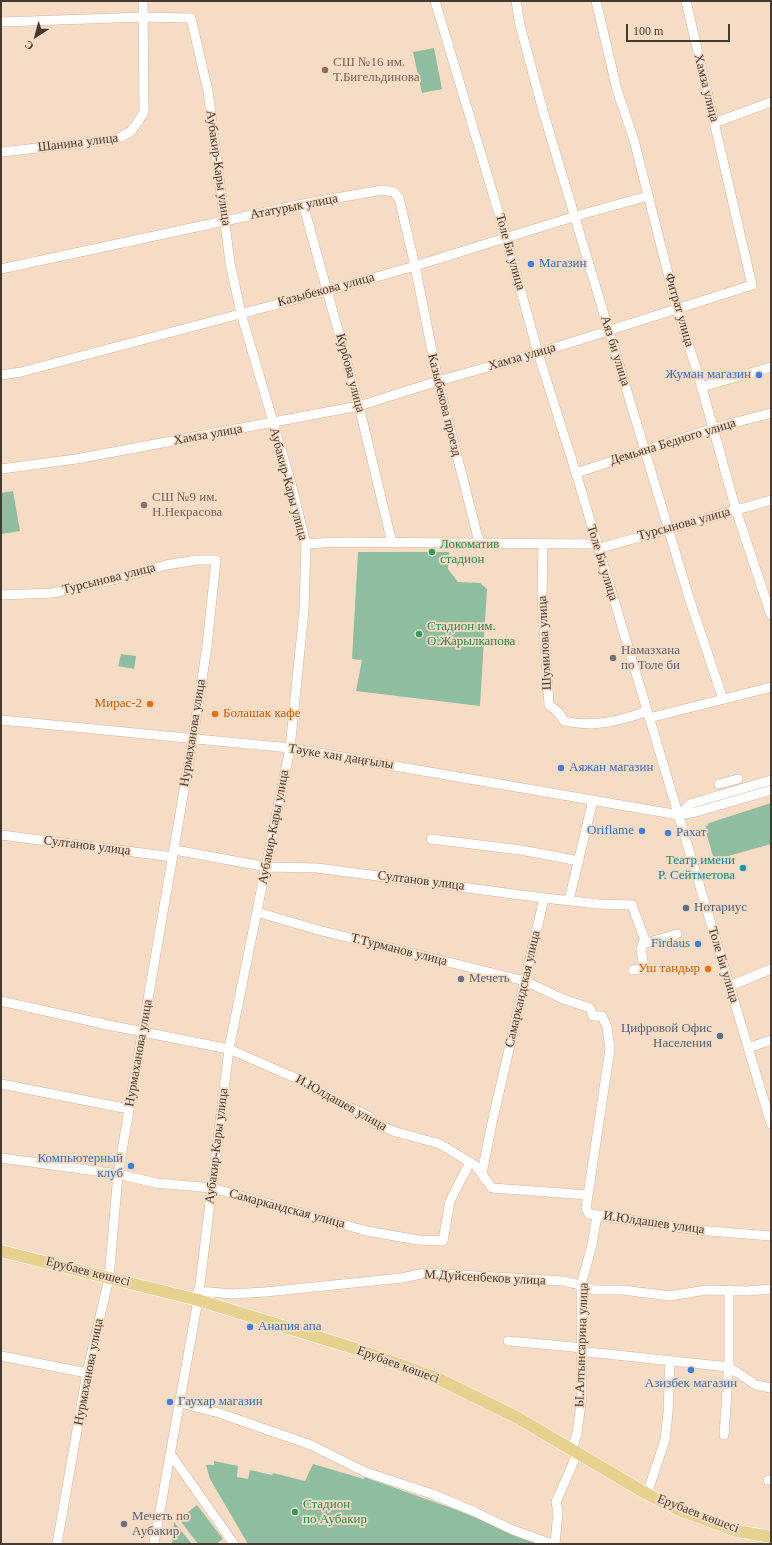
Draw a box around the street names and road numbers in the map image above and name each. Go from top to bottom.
street label: Хамза улица [690,52,722,124]
street label: Аубакир-Кары улица [202,109,234,227]
street label: Шанина улица [37,130,119,156]
street label: Ататурык улица [249,191,339,223]
street label: Толе Би улица [492,212,528,292]
street label: Казыбекова улица [276,270,376,310]
street label: Фитрат улица [661,271,697,349]
street label: Аяз би улица [597,314,633,388]
street label: Курбова улица [332,332,368,414]
street label: Хамза улица [486,340,558,374]
street label: Казыбекова проезд [424,352,464,458]
street label: Демьяна Бедного улица [608,415,738,469]
street label: Хамза улица [172,421,244,449]
street label: Аубакир-Кары улица [265,426,311,542]
street label: Турсынова улица [636,504,732,544]
street label: Толе Би улица [583,523,621,603]
street label: Турсынова улица [61,560,157,598]
street label: Шумилова улица [535,595,555,691]
street label: Нурмаханова улица [177,678,209,788]
street label: Тәуке хан даңғылы [287,741,395,773]
street label: Аубакир-Кары улица [255,768,293,886]
street label: Султанов улица [43,833,131,859]
street label: Султанов улица [377,868,465,894]
street label: Толе Би улица [704,925,742,1005]
street label: Самаркандская улица [502,929,544,1049]
street label: Т.Турманов улица [349,930,449,970]
street label: Нурмаханова улица [122,998,156,1108]
street label: И.Юлдашев улица [293,1071,389,1135]
street label: Аубакир-Кары улица [202,1087,232,1205]
street label: Самаркандская улица [227,1186,347,1232]
street label: И.Юлдашев улица [602,1208,706,1238]
street label: Ерубаев көшесі [44,1254,132,1290]
street label: М.Дуйсенбеков улица [424,1267,546,1289]
street label: Ы.Алтынсарина улица [572,1282,592,1408]
street label: Нурмаханова улица [71,1317,107,1427]
street label: Ерубаев көшесі [355,1343,441,1387]
street label: Ерубаев көшесі [655,1491,741,1537]

